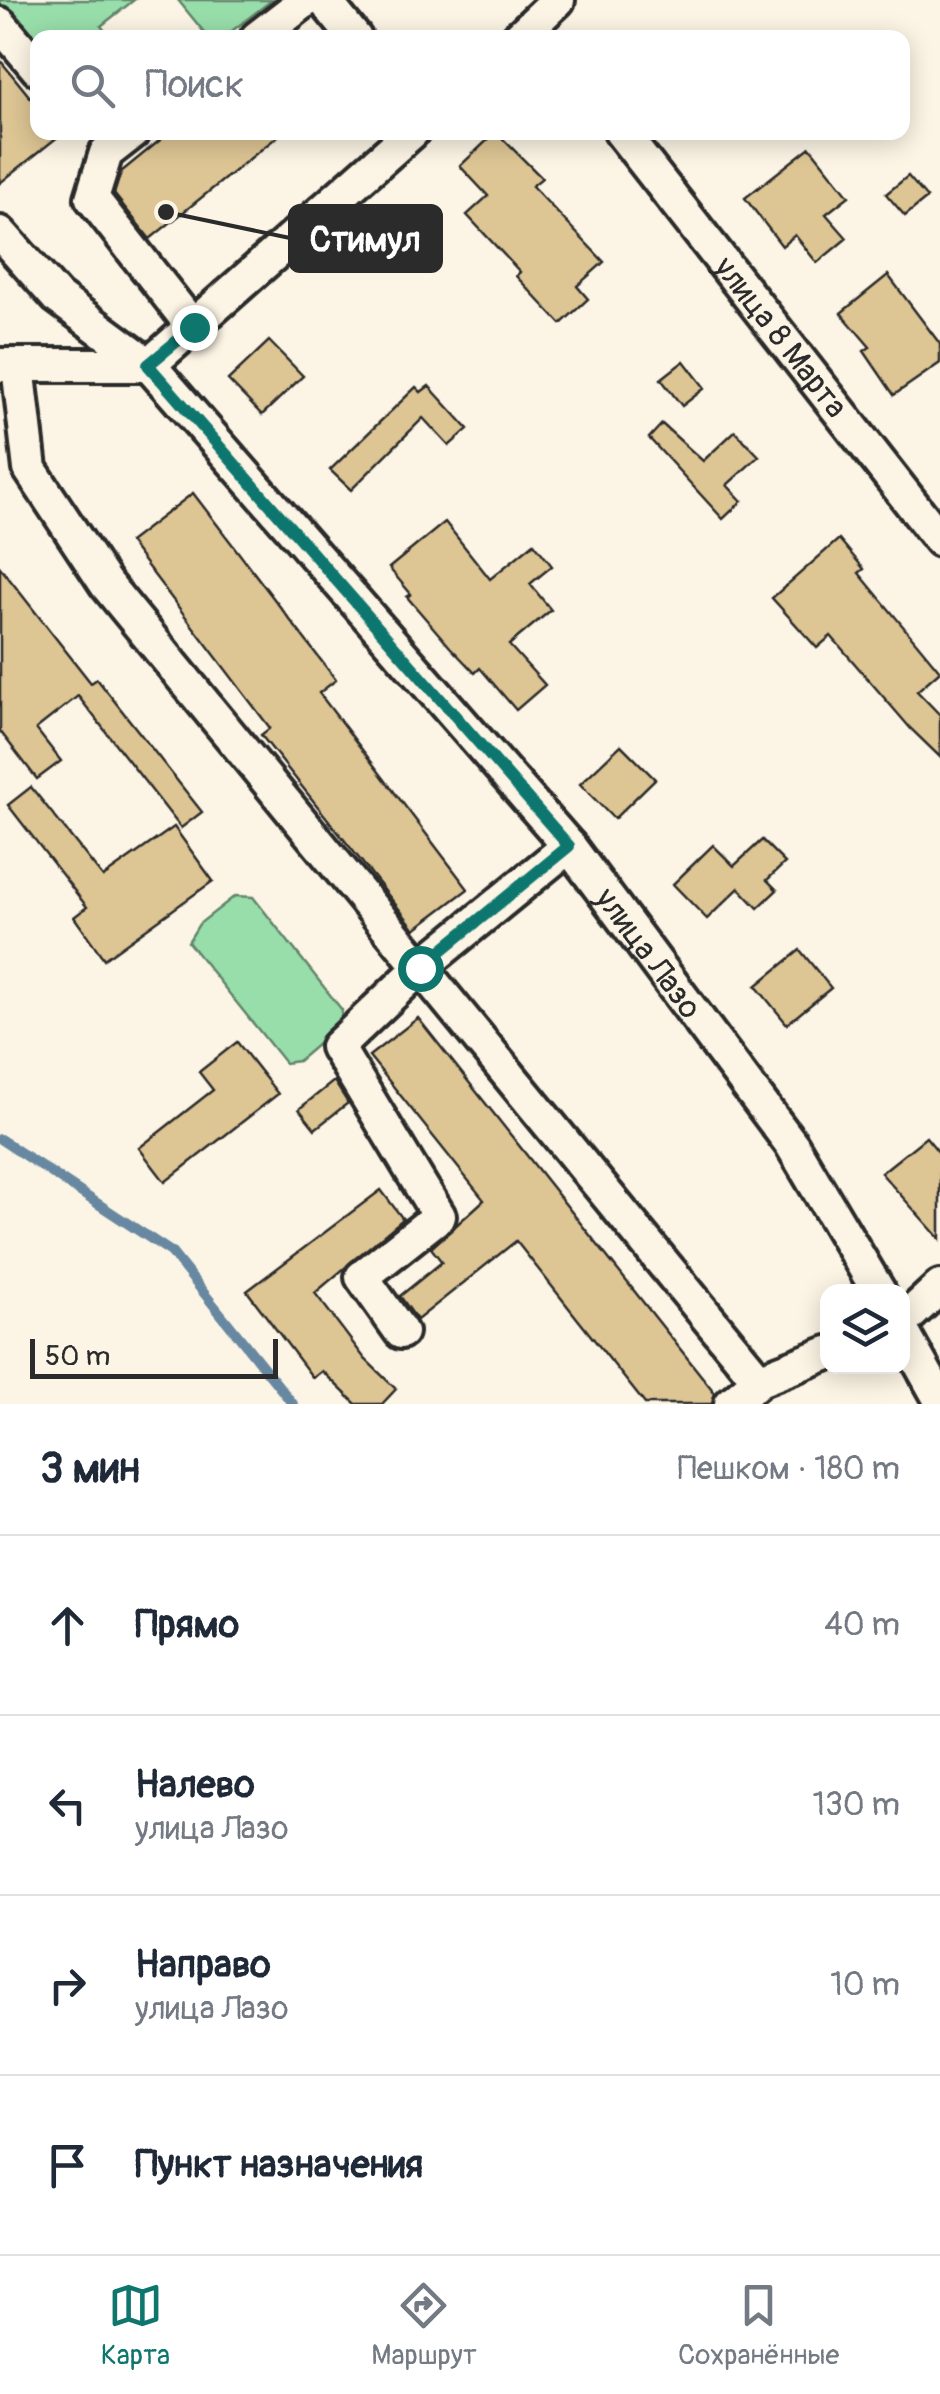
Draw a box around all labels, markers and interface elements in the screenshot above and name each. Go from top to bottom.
search box [30,30,910,140]
icon: search [65,58,120,113]
text: Поиск [145,61,244,109]
callout: Стимул [290,206,441,271]
text: Стимул [309,218,421,262]
street label: улица 8 Марта [704,248,856,426]
route end [172,305,218,351]
street label: улица Лазо [585,879,710,1027]
route start [398,946,444,992]
map controls [820,1284,910,1374]
button: layers [820,1284,910,1374]
scale bar [30,1334,278,1378]
text: 50 m [45,1339,110,1374]
text: 3 мин [40,1443,140,1495]
text: Пешком · 180 m [678,1449,900,1489]
icon: ahead [40,1598,95,1653]
text: Прямо [135,1601,239,1649]
text: 40 m [824,1605,900,1645]
text: Налево [135,1761,255,1809]
icon: left [40,1778,95,1833]
text: 130 m [812,1785,900,1825]
text: улица Лазо [135,1809,288,1849]
text: Направо [135,1941,271,1989]
icon: right [40,1958,95,2013]
text: 10 m [830,1965,900,2005]
text: улица Лазо [135,1989,288,2029]
icon: arrive [40,2138,95,2193]
text: Пункт назначения [135,2141,423,2189]
tab: Карта [101,2278,170,2373]
tab: Маршрут [371,2278,477,2373]
tab: Сохранённые [678,2278,839,2373]

